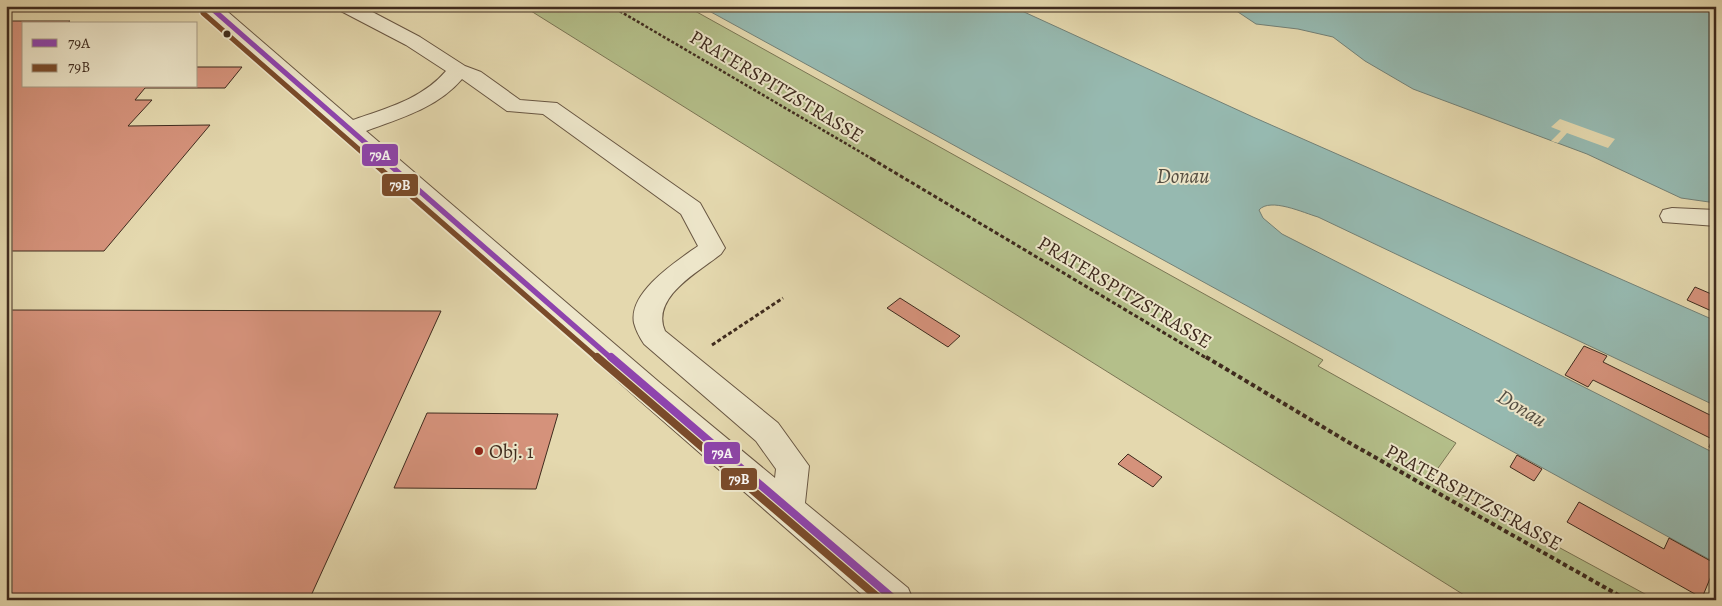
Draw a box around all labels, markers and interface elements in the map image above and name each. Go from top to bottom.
legend [22,22,198,88]
street label: PRATERSPITZSTRASSE [685,24,869,149]
unlabelled marker [222,29,232,39]
text: 79A [68,33,90,53]
text: 79B [68,57,90,77]
line badge: 79A [361,143,399,167]
text: 79A [369,146,391,165]
water label: Donau [1156,162,1210,190]
line badge: 79B [381,173,419,197]
text: 79B [389,176,411,195]
street label: PRATERSPITZSTRASSE [1033,230,1217,355]
water label: Donau [1492,382,1552,434]
place label: Obj. 1 [489,438,534,465]
street label: PRATERSPITZSTRASSE [1380,438,1567,557]
line badge: 79A [703,441,741,465]
text: 79A [711,444,733,463]
marker: Obj. 1 [473,445,485,457]
line badge: 79B [720,467,758,491]
text: 79B [728,470,750,489]

